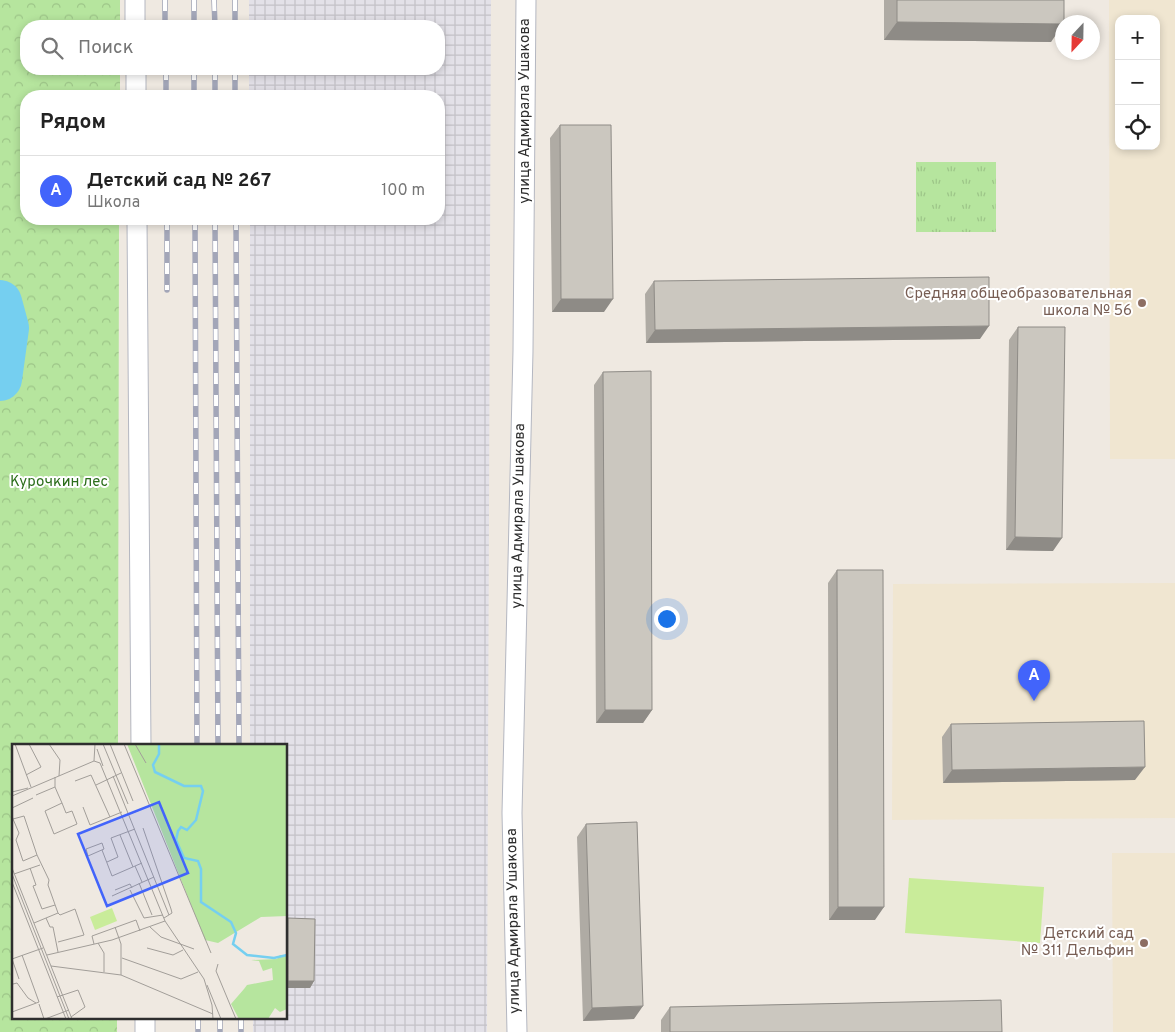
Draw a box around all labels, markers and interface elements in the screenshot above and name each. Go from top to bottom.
north arrow [1055,15,1100,60]
map controls [1115,15,1160,150]
button: + [1115,15,1160,60]
street label: улица Адмирала Ушакова [516,18,535,204]
search box [20,20,445,75]
icon: search [38,34,66,62]
text: Поиск [78,36,134,60]
button: − [1115,60,1160,105]
button: locate [1115,105,1160,150]
text: Рядом [40,109,106,136]
text: Детский сад № 267 [87,169,271,193]
text: A [50,181,62,201]
text: 100 m [381,181,425,201]
text: Школа [87,193,140,213]
place label: Средняя общеобразовательная школа № 56 [905,285,1132,321]
marker: Средняя общеобразовательная школа № 56 [1136,297,1148,309]
street label: улица Адмирала Ушакова [508,423,530,609]
park label: Курочкин лес [10,473,108,492]
your location [654,606,680,632]
pin: A [1018,660,1050,701]
inset map [12,744,288,1020]
street label: улица Адмирала Ушакова [503,828,525,1014]
place label: Детский сад № 311 Дельфин [1021,925,1134,961]
marker: Детский сад № 311 Дельфин [1138,937,1150,949]

